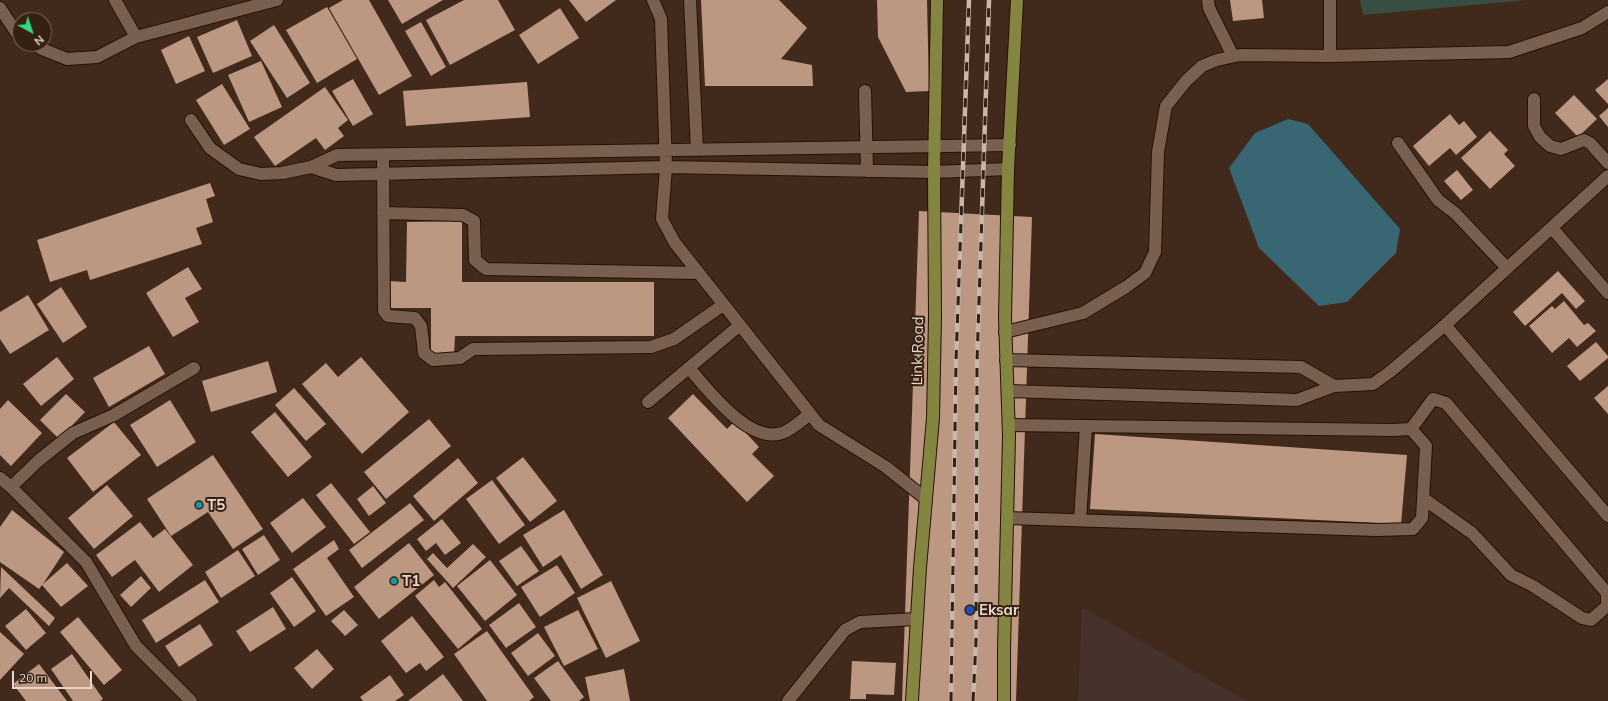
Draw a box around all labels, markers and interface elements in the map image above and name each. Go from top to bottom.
north arrow [12,12,52,52]
text: N [31,32,47,48]
street label: Link Road [908,316,928,386]
place label: T5 [207,496,225,514]
marker: T5 [194,500,204,510]
place label: T1 [402,572,420,590]
marker: T1 [389,576,399,586]
place label: Eksar [979,601,1019,619]
marker: Eksar [964,604,976,616]
scale bar [14,663,94,689]
text: 20 m [19,670,47,685]

